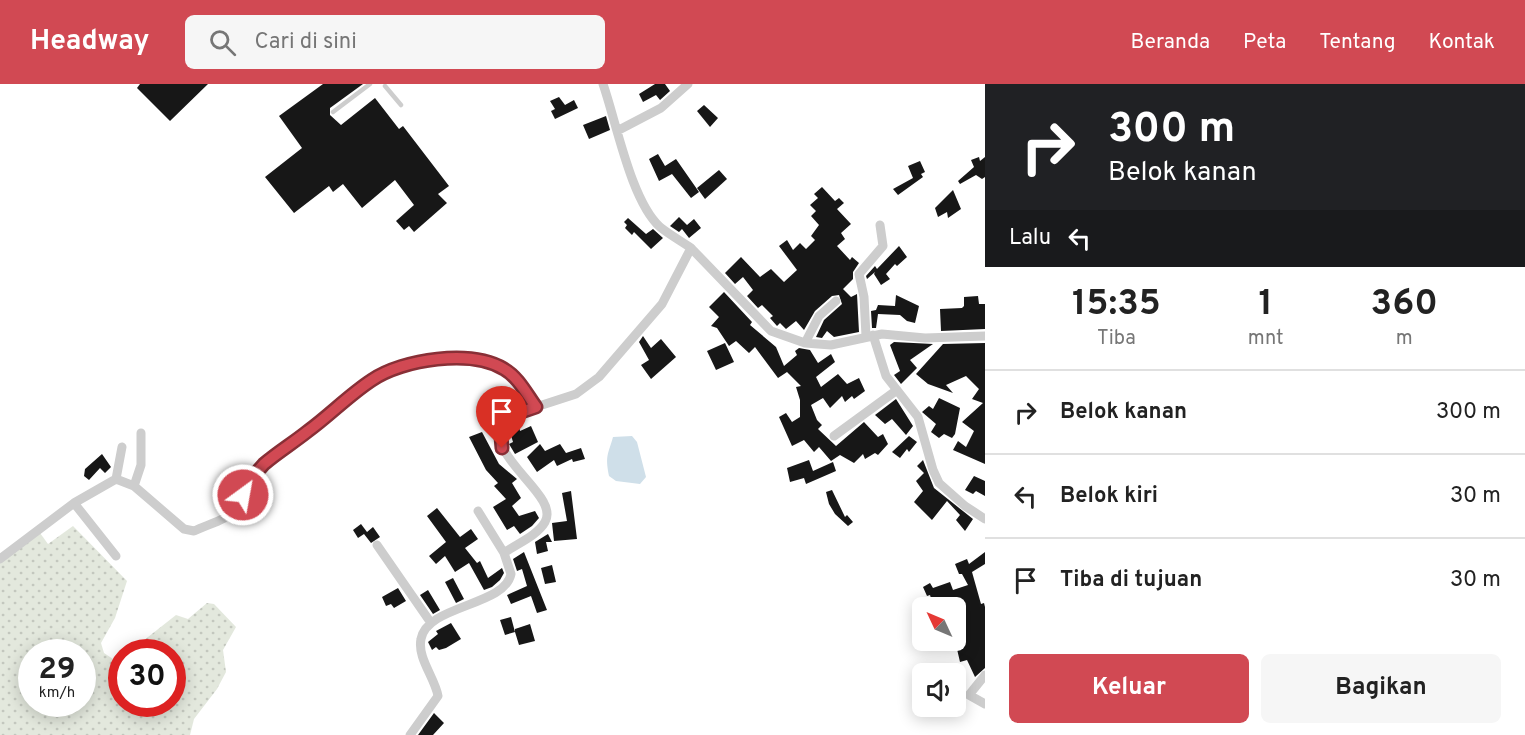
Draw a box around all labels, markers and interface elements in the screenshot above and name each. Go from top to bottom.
search box [185,15,605,69]
text: Headway [30,24,149,60]
icon: search [206,26,239,59]
text: Cari di sini [254,29,357,56]
text: Beranda [1131,29,1210,56]
text: Peta [1243,29,1286,56]
text: Tentang [1319,29,1396,56]
text: Kontak [1429,29,1495,56]
text: 300 m [1108,104,1235,157]
icon: right [1009,108,1087,186]
text: Belok kanan [1108,156,1257,190]
icon: left [1063,222,1096,255]
text: Lalu [1009,225,1051,252]
text: 15:35 [1072,282,1161,328]
text: 1 [1258,282,1273,328]
text: 360 [1371,282,1438,328]
text: Tiba [1097,326,1136,352]
text: mnt [1248,326,1284,352]
text: m [1396,326,1413,352]
pin [476,386,527,448]
icon: arrive [485,395,518,428]
icon: right [1009,396,1042,429]
text: Belok kanan [1060,399,1187,426]
text: 300 m [1436,399,1501,426]
position arrow [211,463,275,527]
icon: left [1009,480,1042,513]
text: Belok kiri [1060,483,1158,510]
text: 30 m [1450,483,1501,510]
icon: arrive [1009,564,1042,597]
text: Tiba di tujuan [1060,567,1202,594]
text: 30 m [1450,567,1501,594]
north arrow [912,597,966,651]
map controls [912,597,966,717]
speed limit sign: 30 [108,639,186,717]
text: 29 [39,652,75,689]
button: Keluar [1009,654,1249,723]
button: Bagikan [1261,654,1501,723]
button: sound [912,663,966,717]
text: km/h [39,684,75,703]

